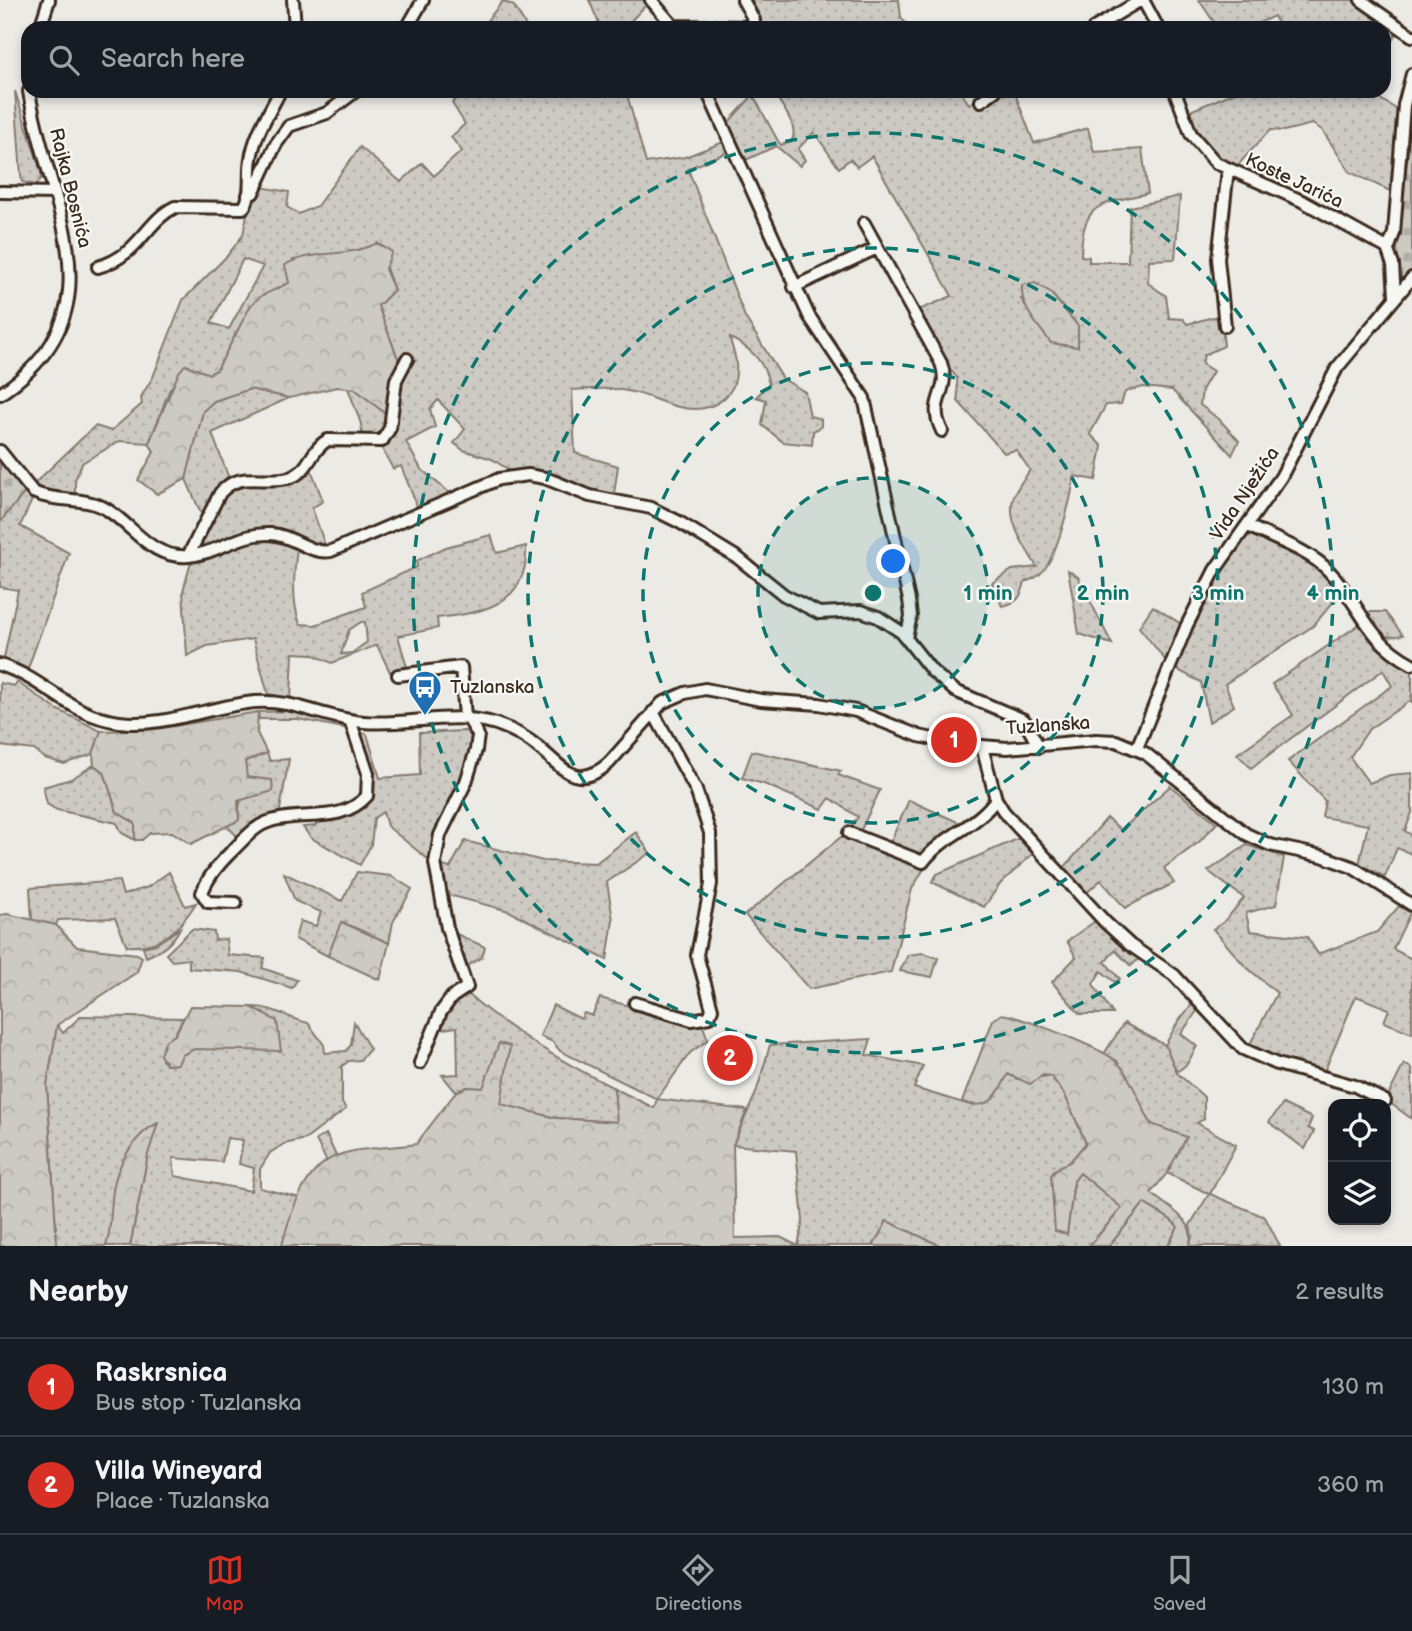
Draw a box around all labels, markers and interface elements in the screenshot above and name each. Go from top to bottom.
search box [21,21,1391,98]
icon: search [45,41,83,79]
text: Search here [101,44,245,75]
street label: Rajka Bosnića [44,126,96,250]
street label: Koste Jarića [1241,148,1347,214]
street label: Vida Nježića [1205,443,1285,545]
your location [876,544,910,578]
centre of rings [861,581,885,605]
text: 1 min [963,581,1013,606]
text: 2 min [1076,581,1130,606]
text: 3 min [1192,581,1244,606]
text: 4 min [1307,581,1359,606]
bus stop icon: Tuzlanska [406,668,444,717]
place label: Tuzlanska [450,676,534,699]
street label: Tuzlanska [1005,712,1091,740]
pin: 1 [931,714,977,766]
pin: 2 [707,1032,753,1084]
map controls [1328,1099,1391,1225]
button: locate [1328,1099,1391,1162]
button: layers [1328,1162,1391,1225]
text: Nearby [28,1274,128,1310]
text: 2 results [1295,1278,1384,1306]
text: Raskrsnica [95,1358,227,1389]
text: 1 [46,1373,56,1401]
text: 130 m [1322,1373,1384,1401]
text: Bus stop · Tuzlanska [95,1389,302,1417]
text: Villa Wineyard [95,1456,262,1487]
text: 2 [44,1471,58,1499]
text: 360 m [1317,1471,1384,1499]
text: Place · Tuzlanska [95,1487,270,1515]
tab: Map [206,1551,244,1616]
tab: Directions [655,1551,742,1616]
tab: Saved [1153,1551,1206,1616]

